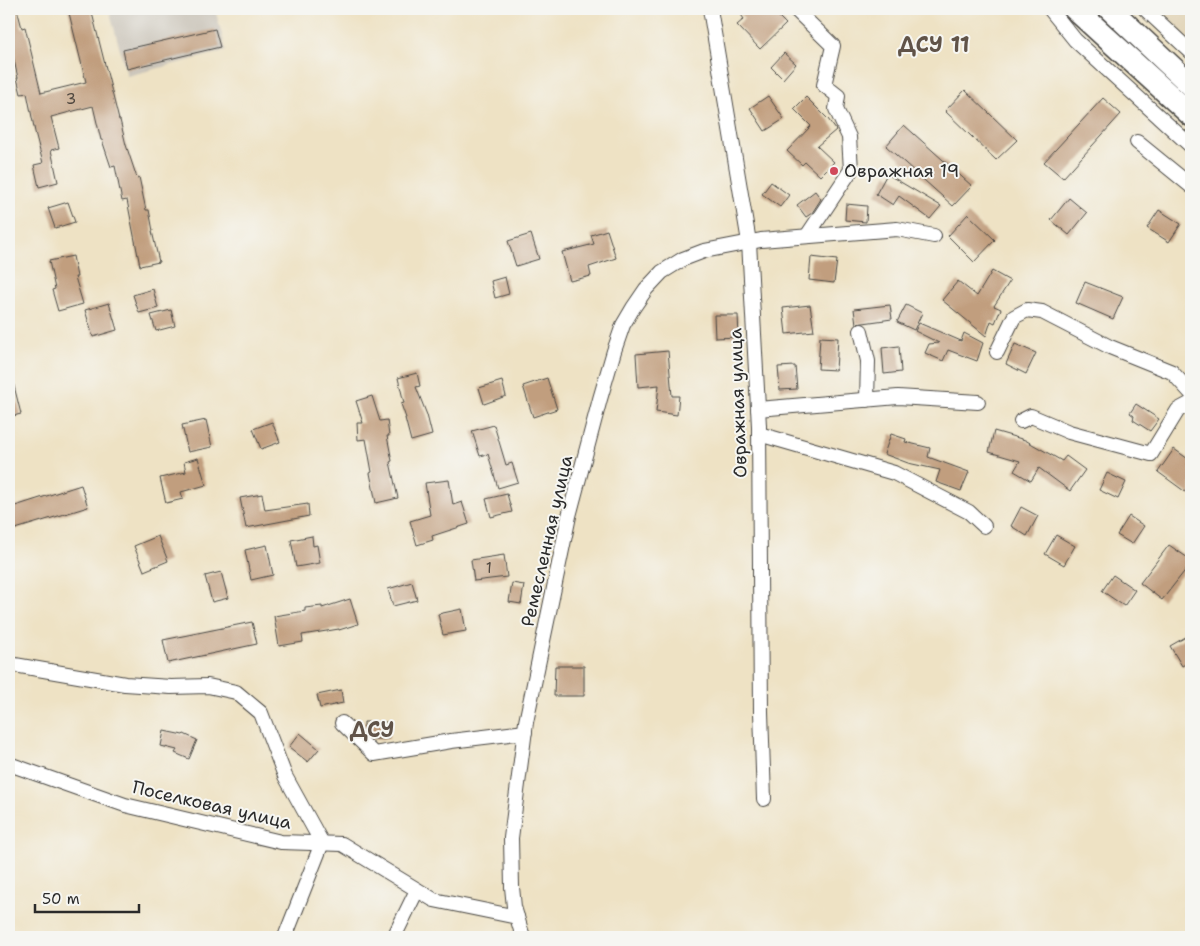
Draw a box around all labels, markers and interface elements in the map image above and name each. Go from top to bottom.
district label: ДСУ 11 [898,30,970,59]
house number: 3 [66,89,76,109]
place label: Овражная 19 [844,159,959,183]
marker: Овражная 19 [828,165,840,177]
street label: Овражная улица [723,328,753,478]
street label: Ремесленная улица [516,453,578,629]
house number: 1 [486,558,492,578]
district label: ДСУ [350,715,394,744]
street label: Поселковая улица [130,775,294,835]
scale bar [35,881,139,913]
text: 50 m [42,889,80,909]

